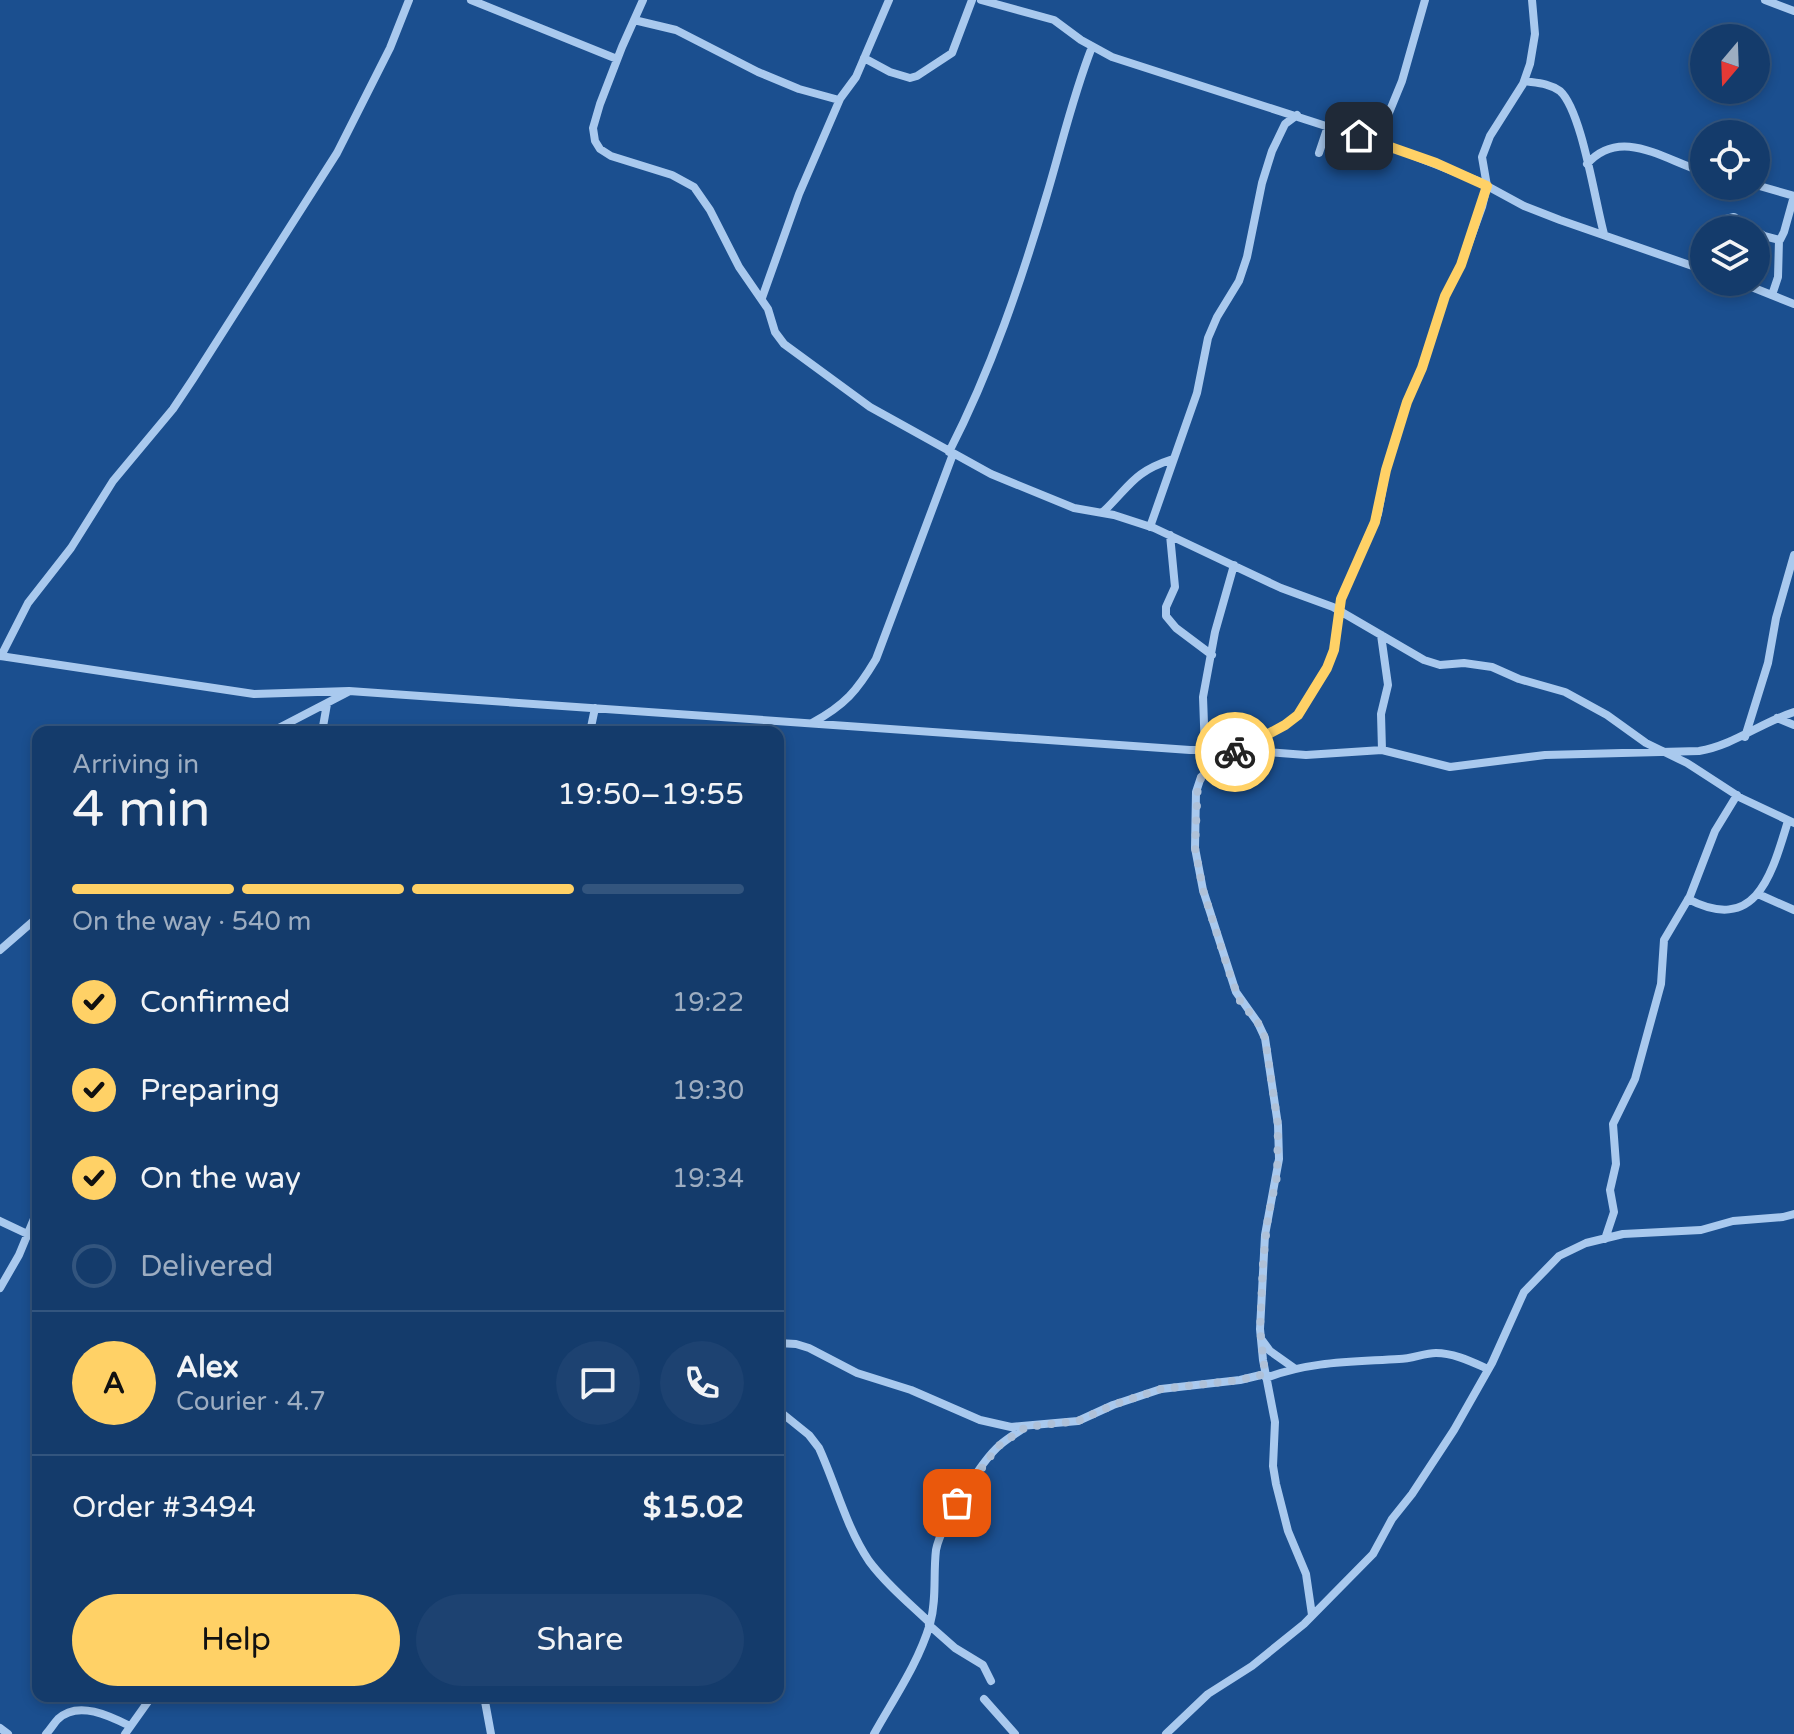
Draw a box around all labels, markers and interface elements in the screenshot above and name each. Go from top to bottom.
north arrow [1690,24,1770,104]
map controls [1690,24,1770,296]
pin [1325,102,1393,170]
icon: home [1337,114,1381,158]
button: locate [1690,120,1770,200]
button: layers [1690,216,1770,296]
courier [1195,712,1275,792]
icon: bike [1213,730,1257,774]
text: Arriving in [72,749,199,780]
text: 19:50–19:55 [557,776,744,813]
text: 4 min [72,778,211,841]
text: On the way · 540 m [72,906,311,937]
icon: check [72,980,116,1024]
text: Confirmed [140,984,291,1021]
text: 19:22 [672,987,744,1018]
icon: check [72,1068,116,1112]
text: Preparing [140,1072,280,1109]
text: 19:30 [672,1075,744,1106]
icon: check [72,1156,116,1200]
text: On the way [140,1160,301,1197]
text: 19:34 [672,1163,744,1194]
text: Delivered [140,1248,274,1285]
button: chat [556,1341,640,1425]
button: phone [660,1341,744,1425]
text: Alex [176,1349,239,1386]
text: A [103,1365,125,1402]
text: Courier · 4.7 [176,1386,326,1417]
pin [923,1469,991,1537]
icon: bag [935,1481,979,1525]
text: Order #3494 [72,1489,256,1526]
text: $15.02 [643,1489,744,1526]
button: Help [72,1594,400,1686]
button: Share [416,1594,744,1686]

